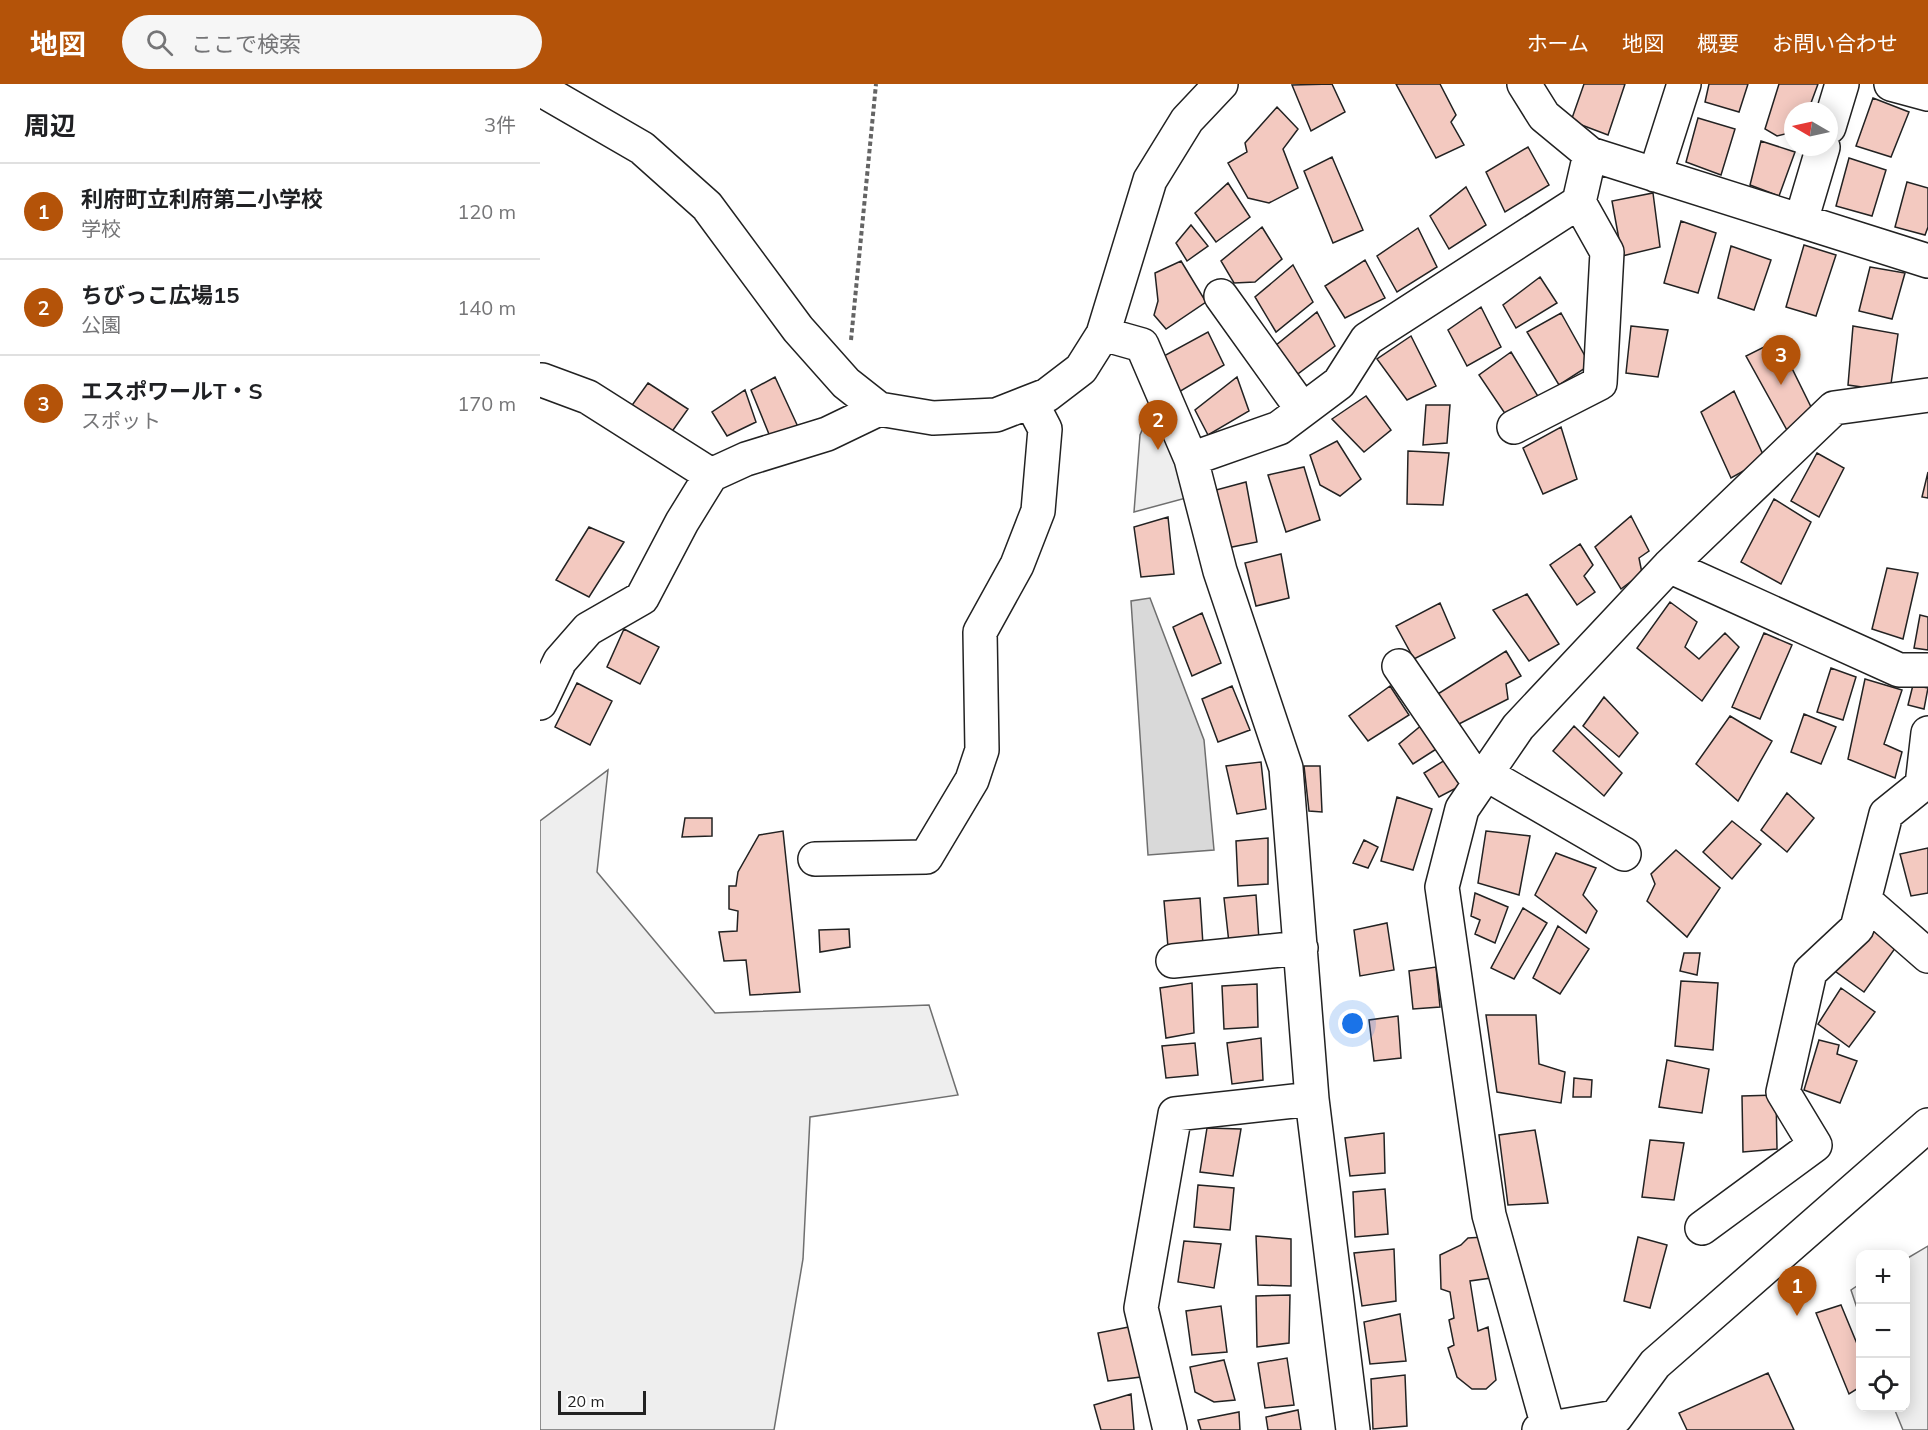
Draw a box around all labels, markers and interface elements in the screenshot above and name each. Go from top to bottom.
search box [122,15,542,69]
text: 地図 [30,26,86,61]
icon: search [143,26,176,59]
text: ここで検索 [191,30,301,58]
text: ホーム [1527,30,1589,56]
text: 地図 [1622,30,1664,56]
text: 概要 [1697,30,1739,56]
text: お問い合わせ [1772,30,1898,56]
north arrow [1784,102,1838,156]
text: 周辺 [24,109,76,142]
text: 3件 [484,112,516,137]
text: 利府町立利府第二小学校 [81,185,323,213]
text: 1 [38,199,50,224]
text: 120 m [457,199,516,224]
text: 学校 [81,216,121,241]
text: ちびっこ広場15 [81,281,239,309]
text: 2 [38,295,50,320]
text: 140 m [457,295,516,320]
text: 公園 [81,312,121,337]
pin: 3 [1762,336,1800,385]
text: エスポワールT・S [81,377,263,405]
text: 3 [38,391,50,416]
text: 170 m [457,391,516,416]
pin: 2 [1138,400,1178,450]
text: スポット [81,408,161,433]
your location [1338,1009,1367,1038]
map controls [1856,1250,1910,1412]
button: + [1856,1250,1910,1304]
pin: 1 [1778,1266,1816,1316]
button: − [1856,1304,1910,1358]
button: locate [1856,1358,1910,1412]
scale bar [558,1388,646,1416]
text: 20 m [567,1391,604,1411]

